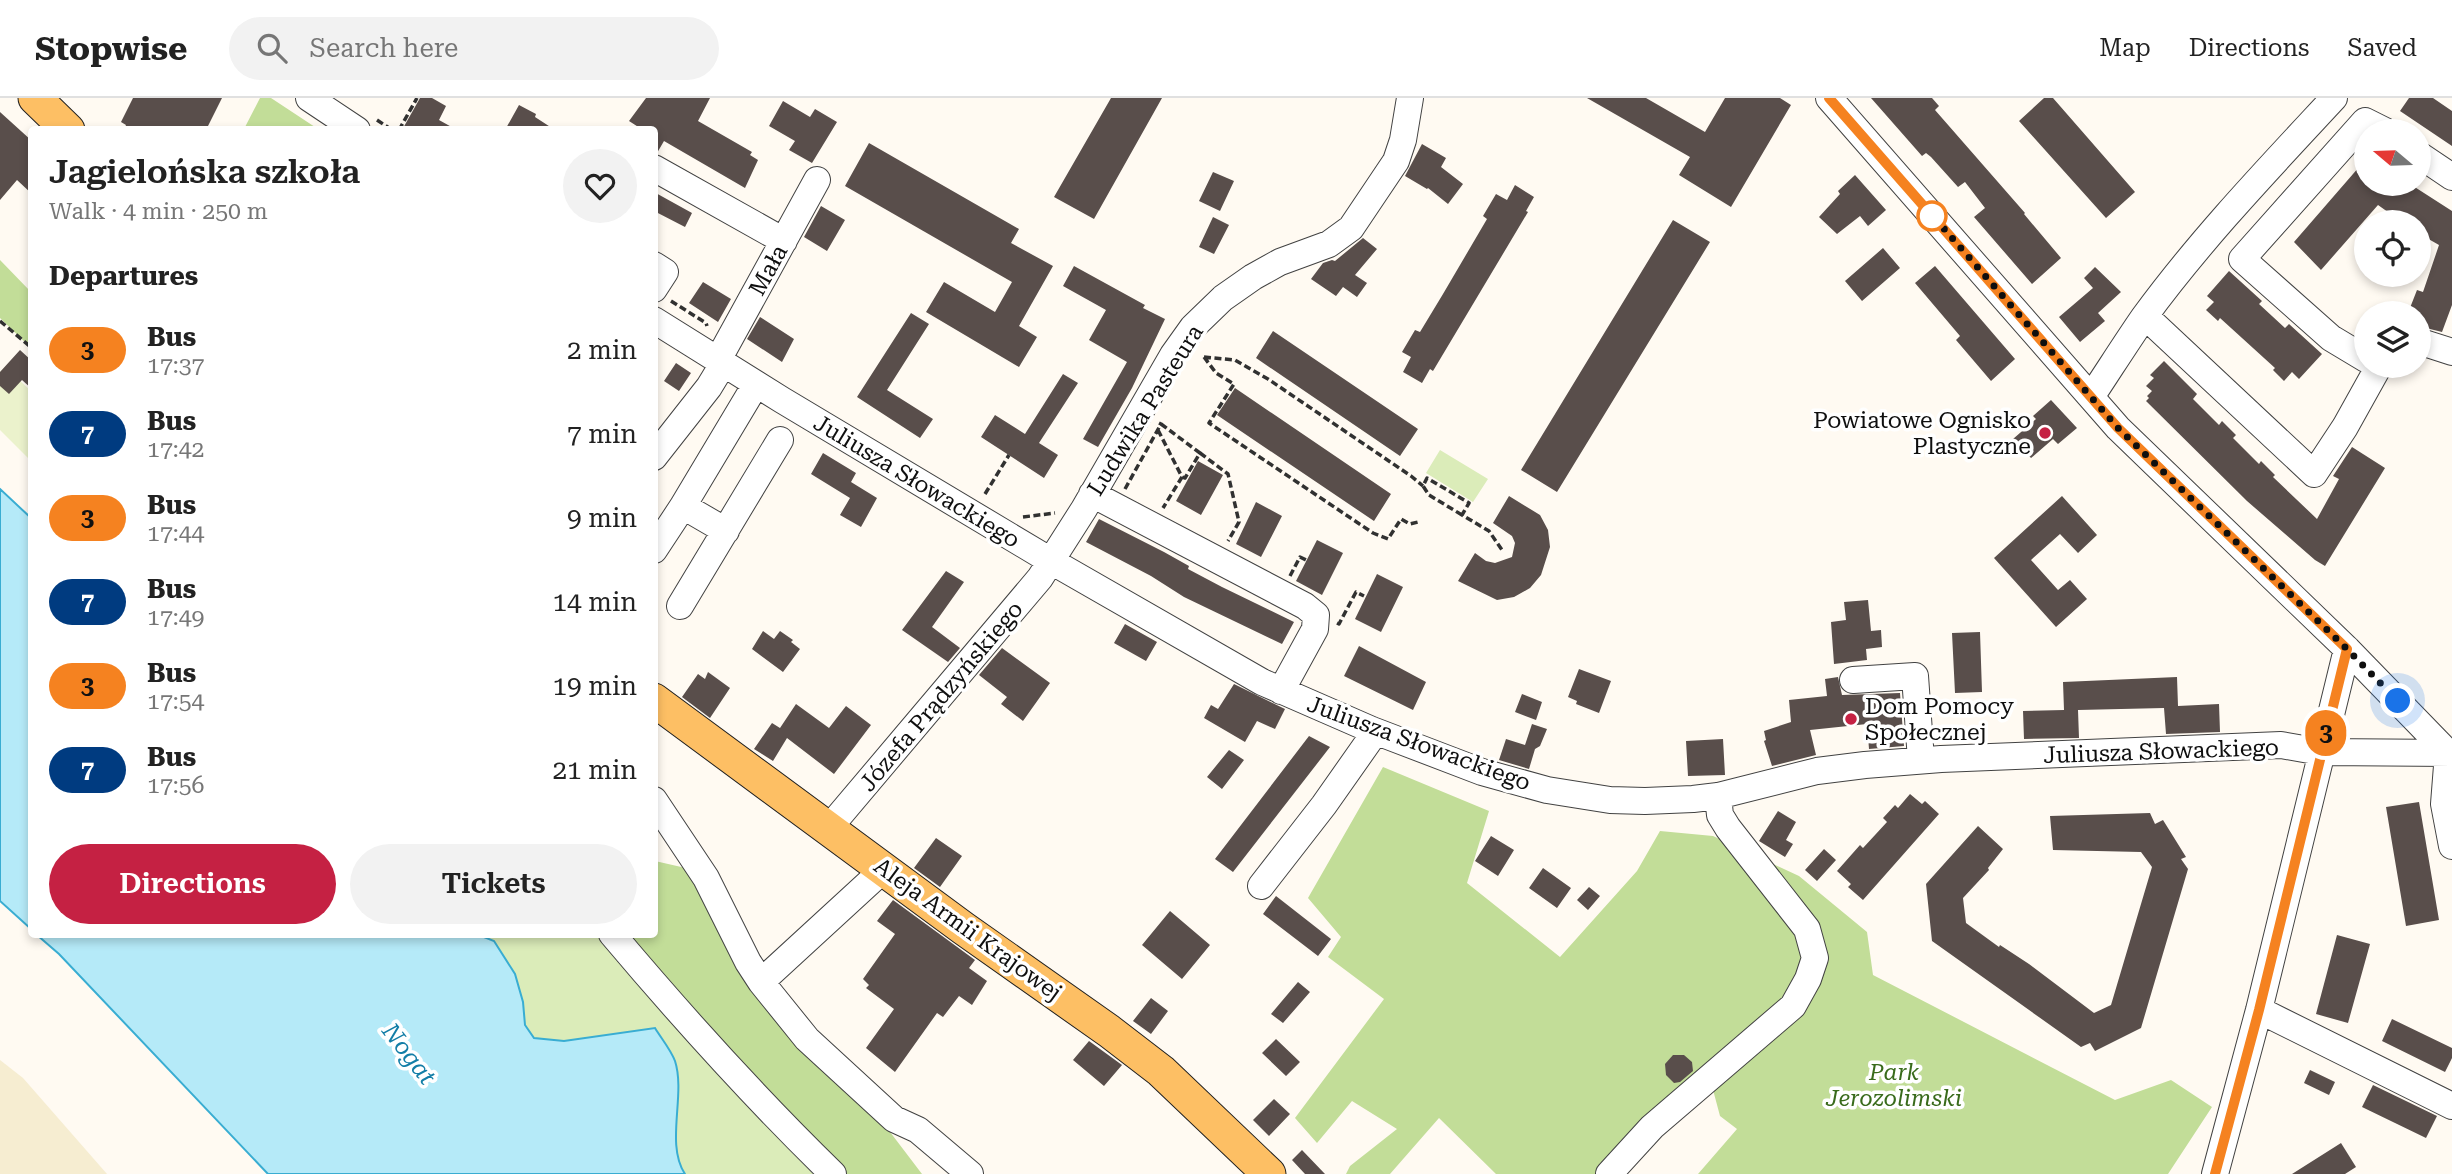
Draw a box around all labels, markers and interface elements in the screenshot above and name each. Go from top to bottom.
search box [229,17,719,80]
text: Stopwise [35,29,187,68]
icon: search [253,29,291,67]
text: Search here [309,33,458,63]
text: Map [2099,34,2151,62]
text: Directions [2189,34,2309,62]
text: Saved [2347,34,2417,62]
north arrow [2354,119,2431,196]
map controls [2354,119,2431,378]
button: heart [563,149,637,223]
text: Jagielońska szkoła [49,152,360,191]
text: Walk · 4 min · 250 m [49,198,268,225]
unlabelled marker [1917,201,1947,231]
button: locate [2354,210,2431,287]
street label: Mała [744,240,794,300]
text: Departures [49,261,198,291]
button: layers [2354,301,2431,378]
street label: Ludwika Pasteura [1082,319,1209,501]
text: Bus [147,322,196,352]
text: 2 min [567,335,637,365]
text: 3 [81,336,94,364]
text: 17:37 [147,352,204,379]
text: Bus [147,406,196,436]
place label: Powiatowe Ognisko Plastyczne [1813,407,2031,460]
street label: Juliusza Słowackiego [809,409,1025,554]
text: 7 min [567,419,637,449]
text: 7 [81,420,94,448]
marker: Powiatowe Ognisko Plastyczne [2037,425,2053,441]
text: 17:42 [147,436,204,463]
text: Bus [147,490,196,520]
text: 9 min [567,503,637,533]
text: 3 [81,504,94,532]
text: 17:44 [147,520,204,547]
text: Bus [147,574,196,604]
text: 14 min [553,587,637,617]
text: 7 [81,588,94,616]
street label: Józefa Prądzyńskiego [854,596,1029,797]
text: 17:49 [147,604,204,631]
text: Bus [147,658,196,688]
text: 19 min [553,671,637,701]
text: 3 [81,672,94,700]
your location [2380,683,2415,718]
text: 17:54 [147,688,204,715]
street label: Juliusza Słowackiego [1303,690,1534,796]
place label: Dom Pomocy Społecznej [1865,693,2014,746]
line badge: 3 [2303,710,2349,756]
marker: Dom Pomocy Społecznej [1843,711,1859,727]
text: 3 [2319,719,2333,747]
street label: Juliusza Słowackiego [2043,734,2279,769]
text: Bus [147,742,196,772]
text: 21 min [553,755,637,785]
text: 7 [81,756,94,784]
text: 17:56 [147,772,204,799]
button: Directions [49,844,336,924]
button: Tickets [350,844,637,924]
street label: Aleja Armii Krajowej [869,852,1067,1007]
water label: Nogat [376,1017,442,1090]
park label: Park Jerozolimski [1825,1059,1962,1112]

